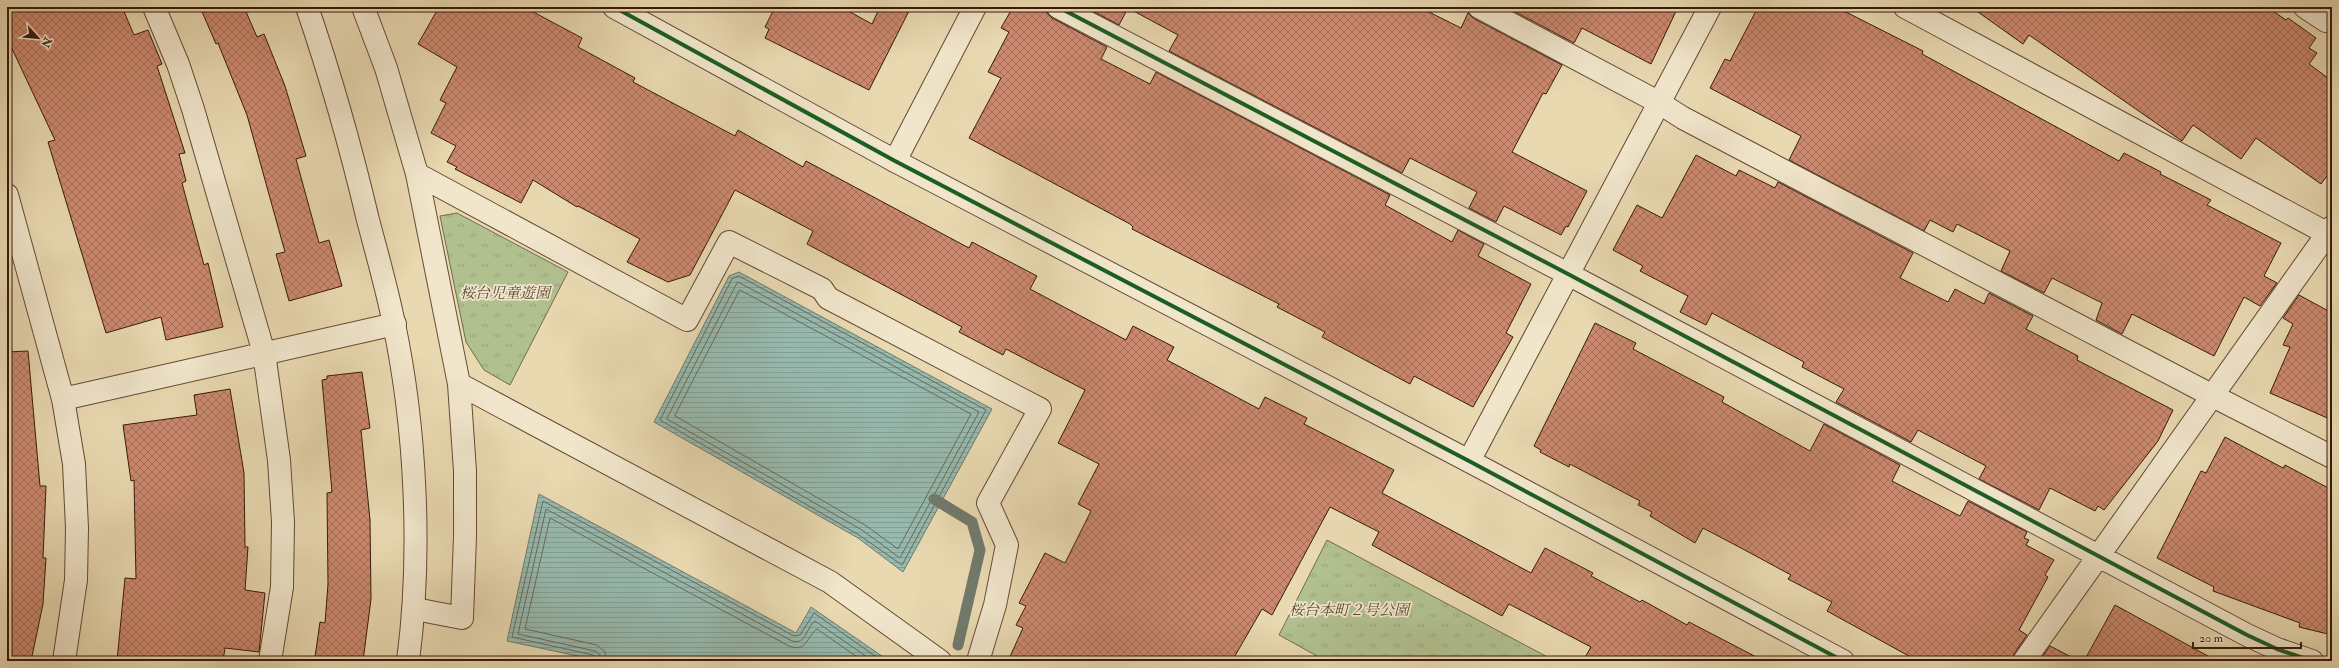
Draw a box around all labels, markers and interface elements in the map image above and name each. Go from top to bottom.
north arrow [18,18,58,58]
text: N [38,34,55,51]
park label: 桜台児童遊園 [460,284,553,303]
park label: 桜台本町２号公園 [1289,601,1412,620]
scale bar [2193,624,2301,650]
text: 20 m [2199,631,2224,646]

